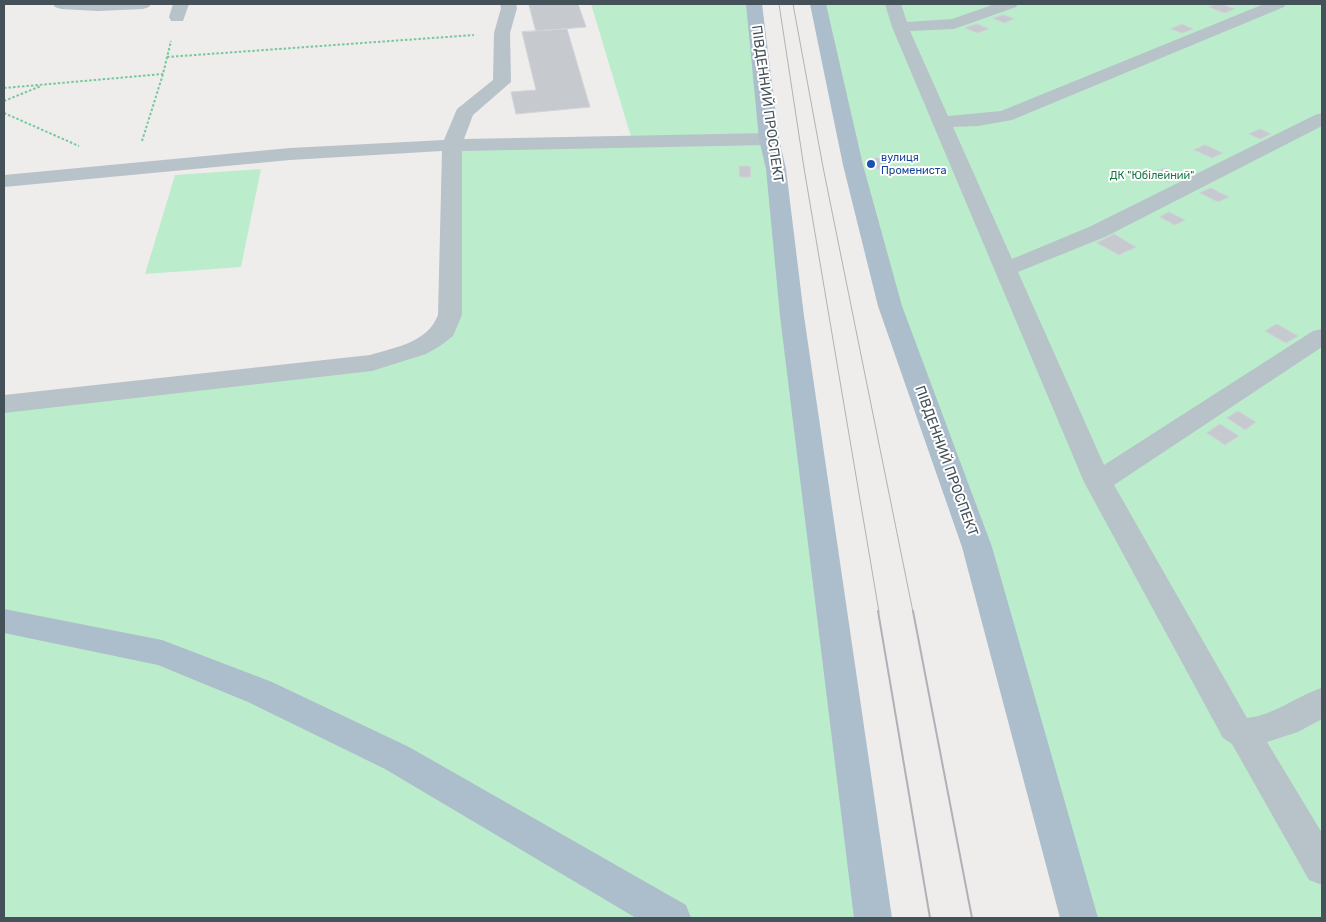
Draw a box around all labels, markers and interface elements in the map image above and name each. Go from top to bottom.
street label: ПІВДЕННИЙ ПРОСПЕКТ [748,24,786,184]
place label: вулиця Промениста [881,151,947,177]
marker: вулиця Промениста [865,158,877,170]
park label: ДК "Юбілейний" [1110,169,1194,183]
street label: ПІВДЕННИЙ ПРОСПЕКТ [911,383,981,539]

